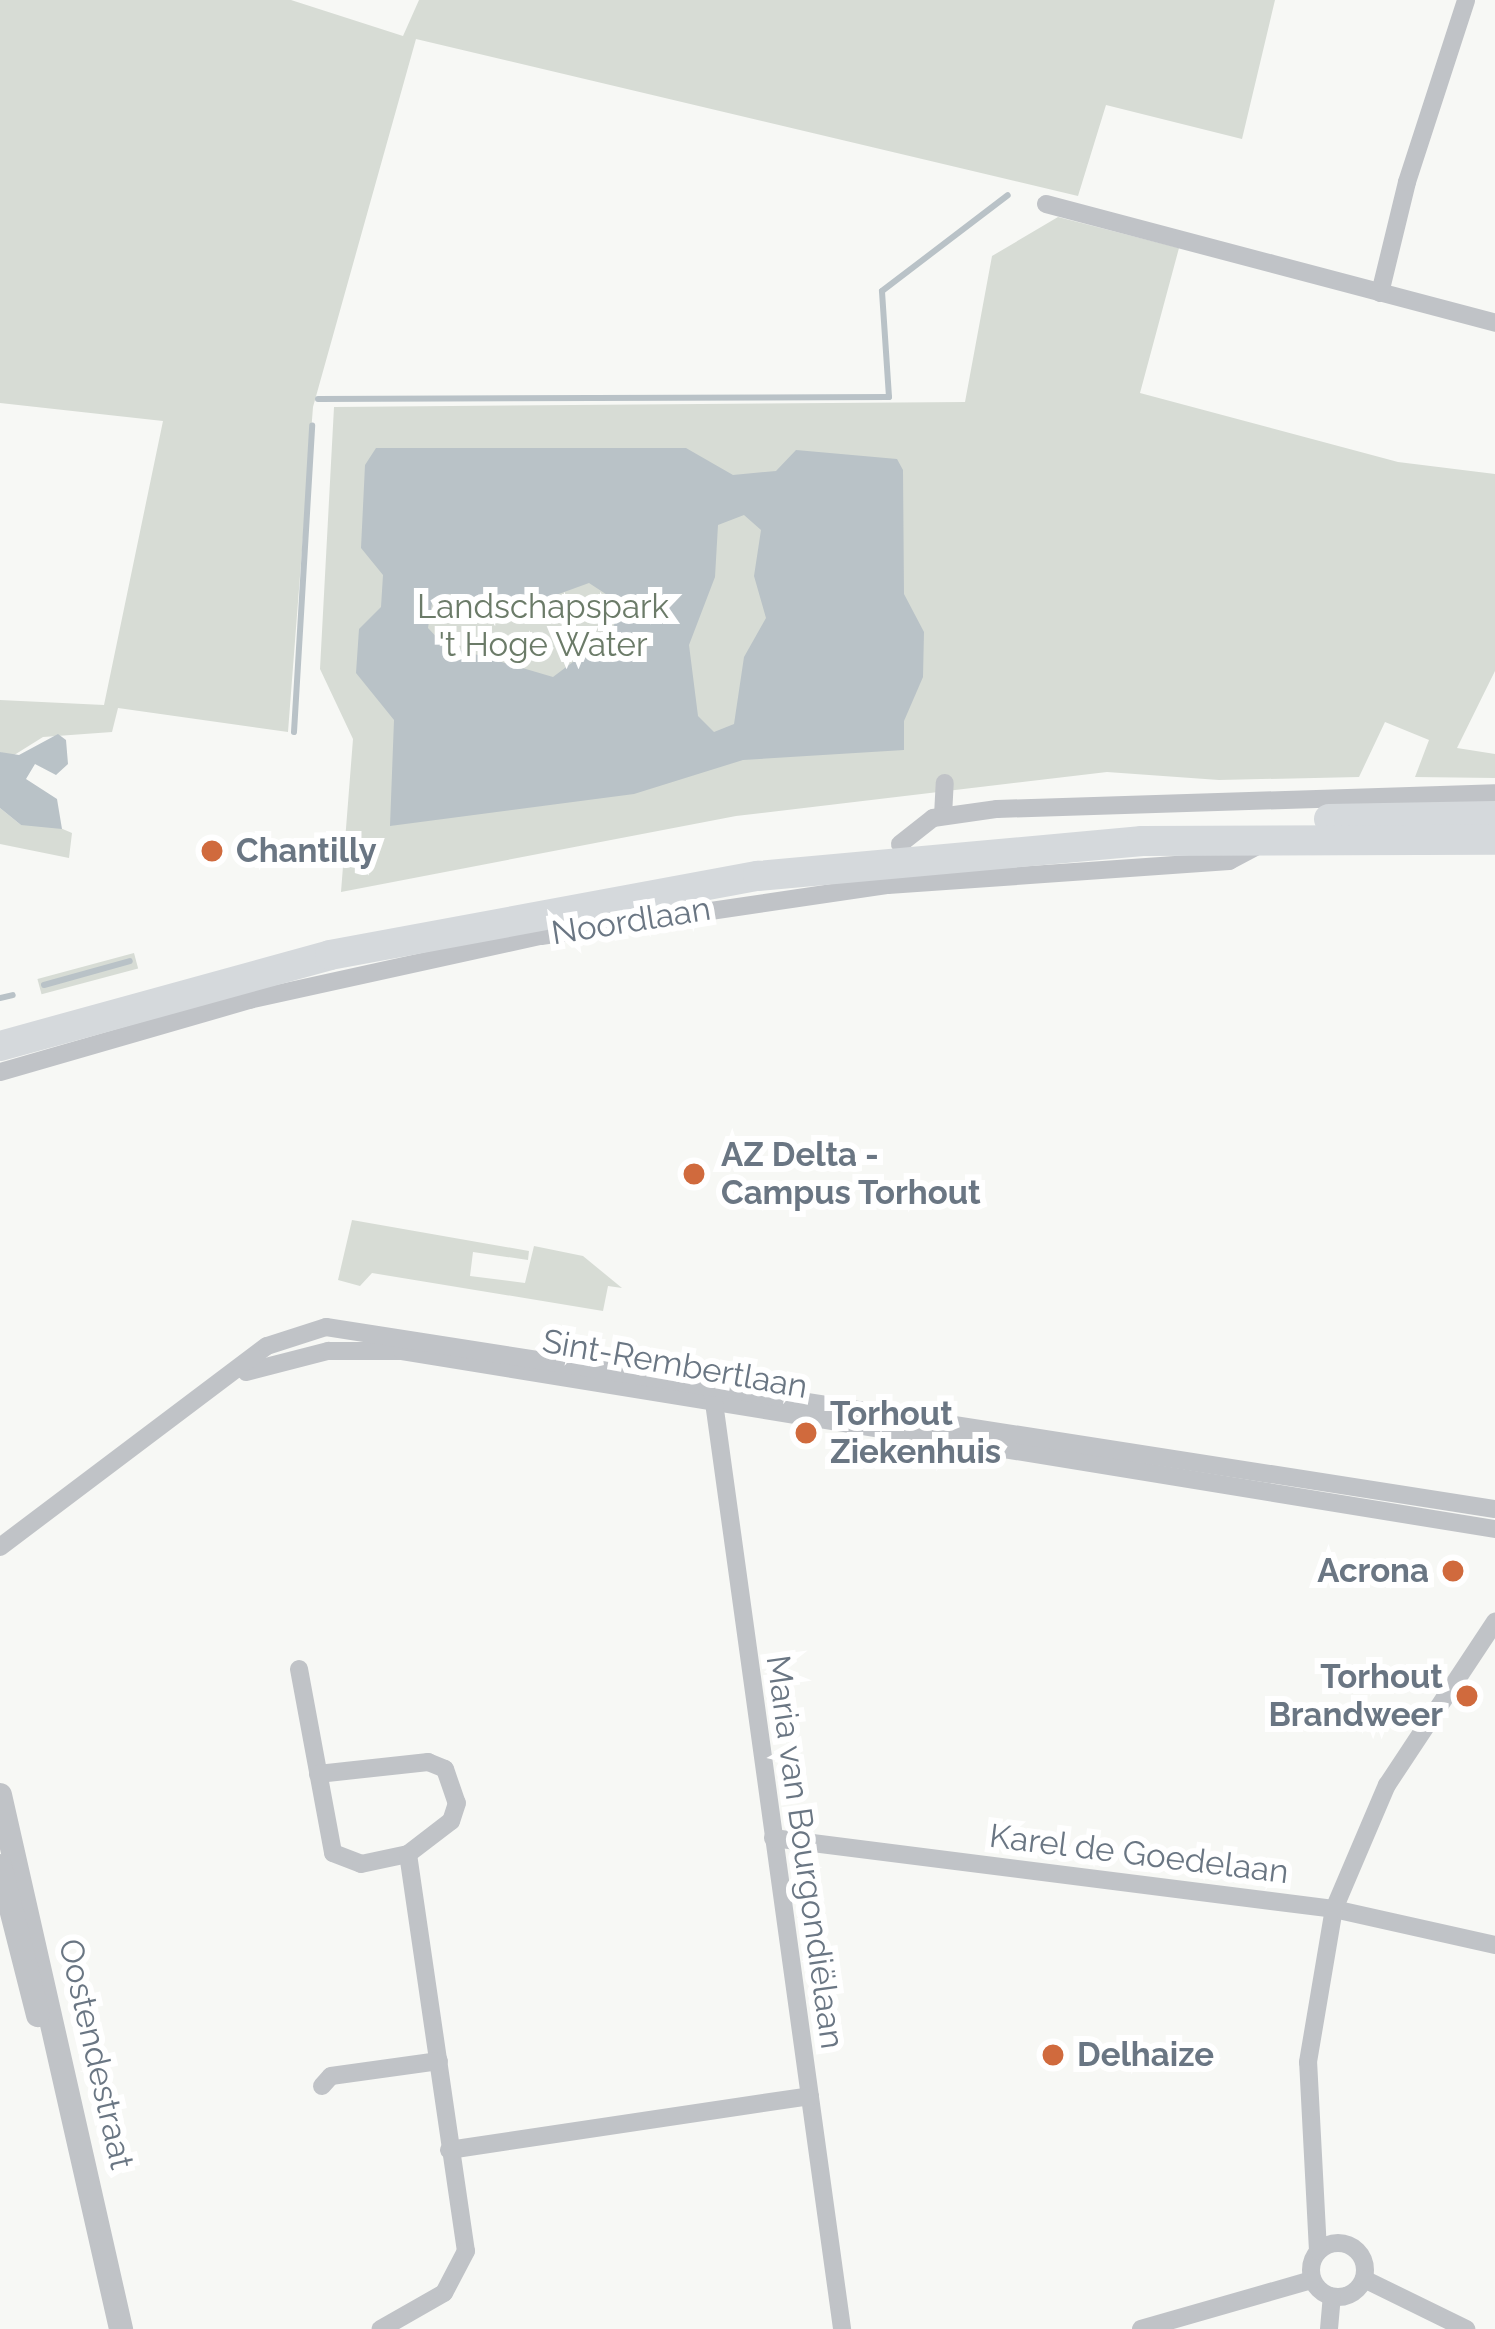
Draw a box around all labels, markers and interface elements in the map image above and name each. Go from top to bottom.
park label: Landschapspark 't Hoge Water [417,587,669,665]
place label: Chantilly [236,831,377,871]
marker: Chantilly [199,838,225,864]
street label: Noordlaan [549,889,713,953]
place label: AZ Delta - Campus Torhout [721,1135,982,1213]
marker: AZ Delta - Campus Torhout [678,1158,710,1190]
street label: Sint-Rembertlaan [539,1321,811,1407]
place label: Torhout Ziekenhuis [830,1394,1001,1472]
marker: Torhout Ziekenhuis [793,1420,819,1446]
place label: Acrona [1317,1551,1429,1591]
marker: Acrona [1440,1558,1466,1584]
street label: Maria van Bourgondiëlaan [758,1652,852,2052]
place label: Torhout Brandweer [1268,1657,1443,1735]
marker: Torhout Brandweer [1454,1683,1480,1709]
street label: Karel de Goedelaan [987,1816,1291,1892]
street label: Oostendestraat [50,1935,142,2173]
place label: Delhaize [1077,2035,1214,2075]
marker: Delhaize [1040,2042,1066,2068]

